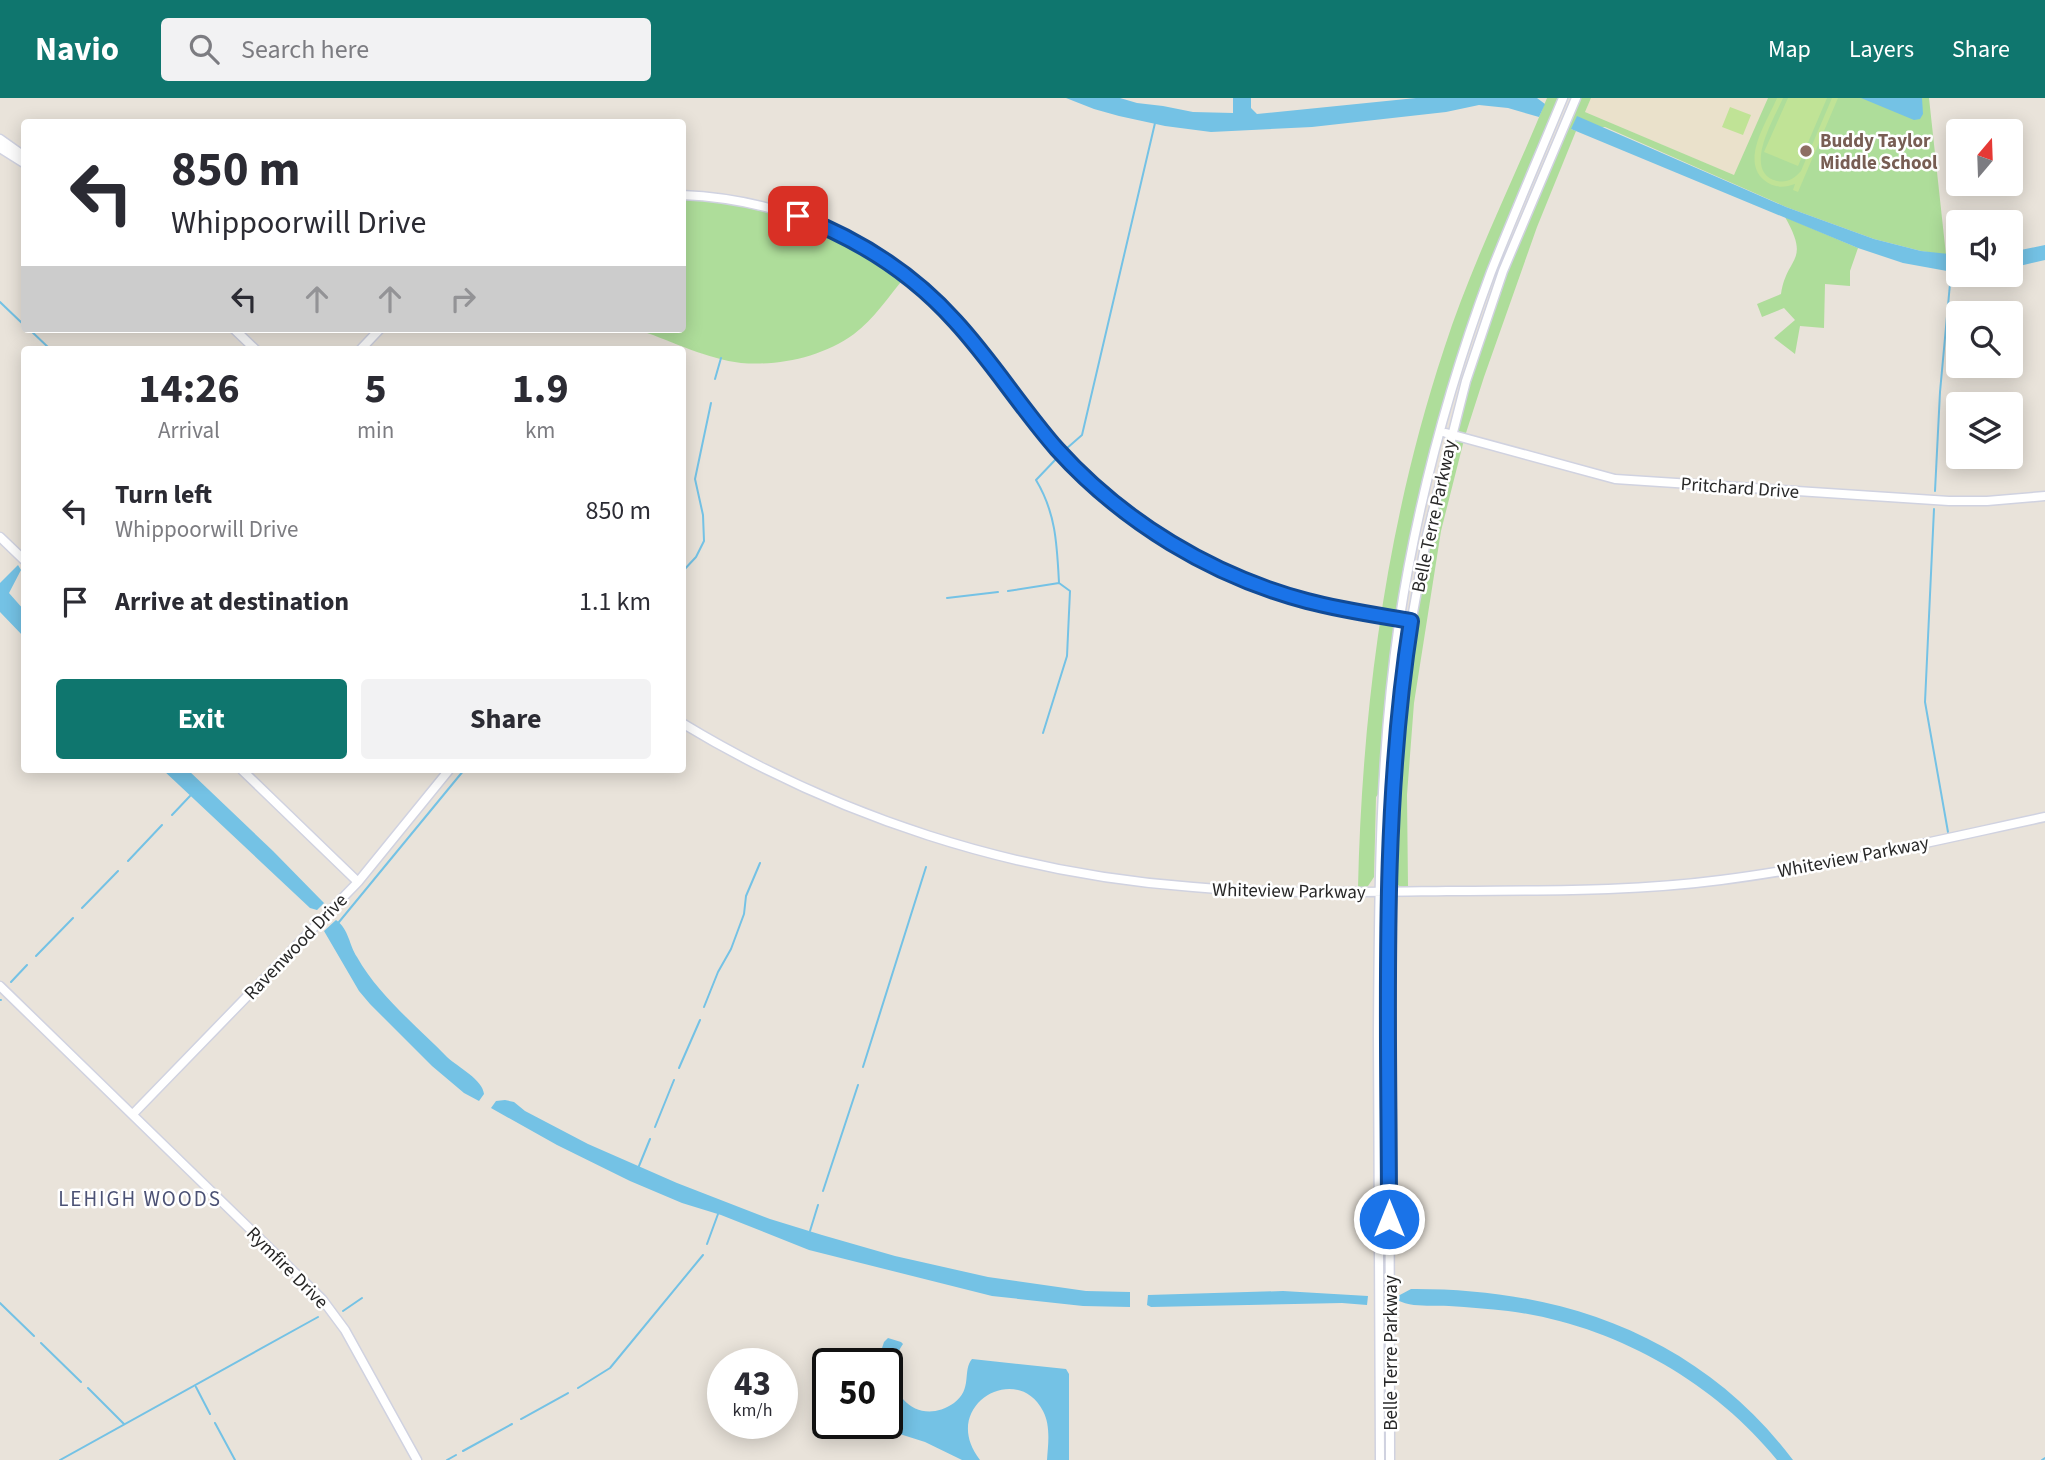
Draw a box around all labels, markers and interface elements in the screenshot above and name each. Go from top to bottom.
search box [161,18,651,81]
text: Navio [35,26,119,73]
icon: search [185,30,223,68]
text: Search here [241,31,369,68]
text: Map [1768,32,1811,67]
text: Layers [1849,32,1914,67]
text: Share [1952,32,2010,67]
north arrow [1946,119,2023,196]
map controls [1946,119,2023,469]
place label: Buddy Taylor Middle School [1820,128,1938,177]
text: 850 m [171,135,300,205]
marker: Buddy Taylor Middle School [1798,143,1814,159]
icon: left [56,147,147,238]
pin [768,186,828,246]
icon: arrive [779,197,817,235]
text: Whippoorwill Drive [171,200,426,246]
button: sound [1946,210,2023,287]
icon: left [225,280,263,318]
icon: ahead [298,280,336,318]
icon: ahead [371,280,409,318]
icon: right [444,280,482,318]
button: search [1946,301,2023,378]
text: 14:26 [138,359,240,419]
text: 5 [365,359,387,419]
text: 1.9 [512,359,569,419]
button: layers [1946,392,2023,469]
text: Arrival [158,414,220,447]
text: min [357,414,394,447]
text: km [525,414,555,447]
street label: Belle Terre Parkway [1405,437,1464,595]
street label: Pritchard Drive [1680,471,1800,506]
text: Turn left [115,476,212,513]
icon: left [56,492,94,530]
text: 850 m [585,492,651,529]
text: Whippoorwill Drive [115,513,299,546]
icon: arrive [56,583,94,621]
text: Arrive at destination [115,583,349,620]
text: 1.1 km [579,583,651,620]
button: Exit [56,679,347,759]
button: Share [361,679,651,759]
street label: Whiteview Parkway [1775,830,1931,885]
street label: Whiteview Parkway [1212,877,1366,906]
street label: Ravenwood Drive [238,888,354,1006]
position arrow [1352,1182,1426,1256]
district label: LEHIGH WOODS [58,1184,222,1214]
street label: Rymfire Drive [240,1221,334,1315]
street label: Belle Terre Parkway [1378,1275,1405,1431]
speed limit sign: 50 [812,1348,903,1439]
text: 43 [734,1359,771,1409]
text: km/h [733,1398,772,1423]

